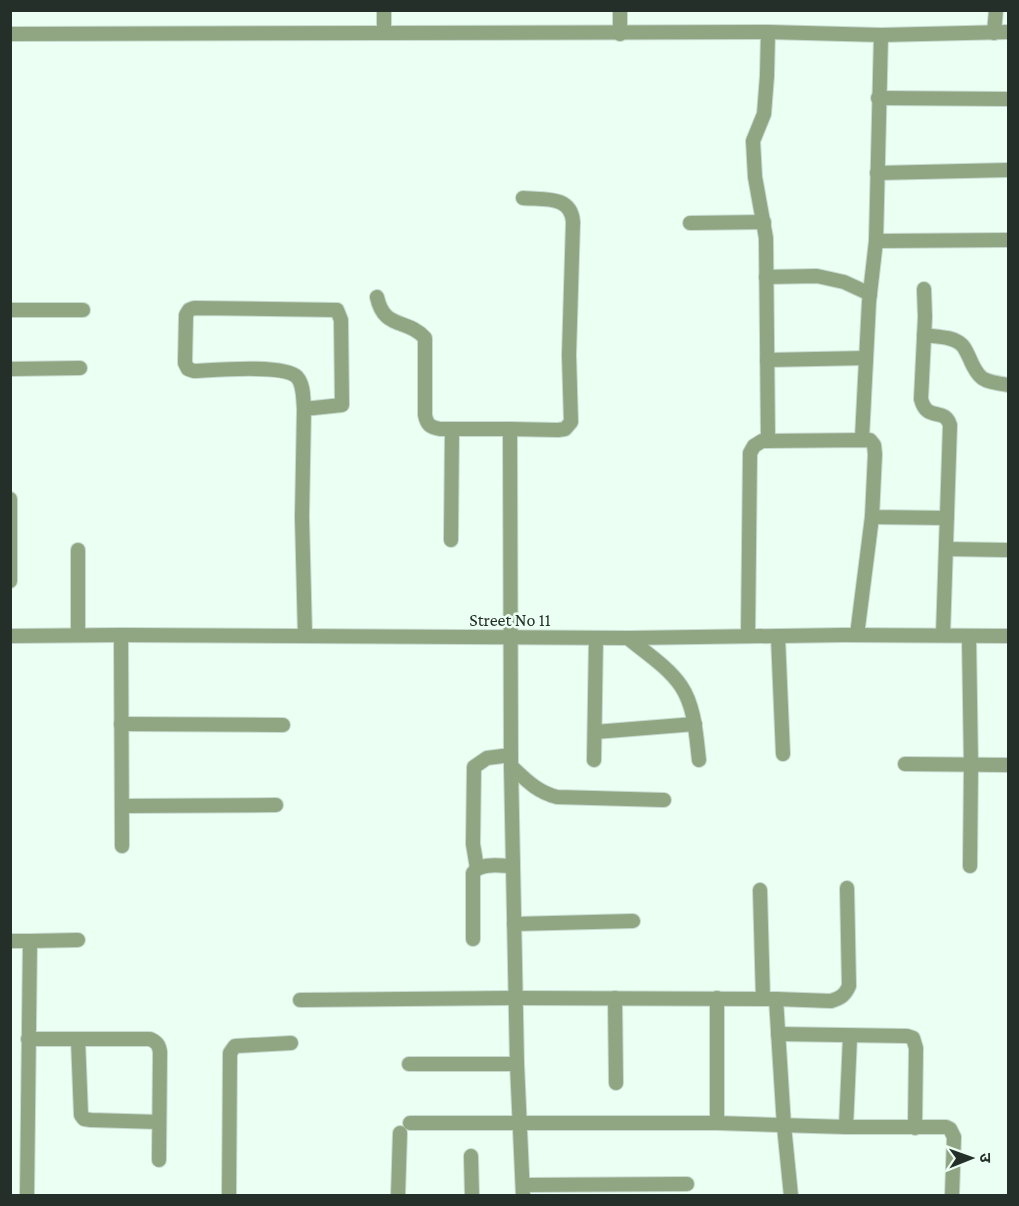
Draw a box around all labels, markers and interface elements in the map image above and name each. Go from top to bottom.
street label: Street No 11 [469,610,551,630]
north arrow [941,1128,1001,1188]
text: उ [977,1153,994,1163]

